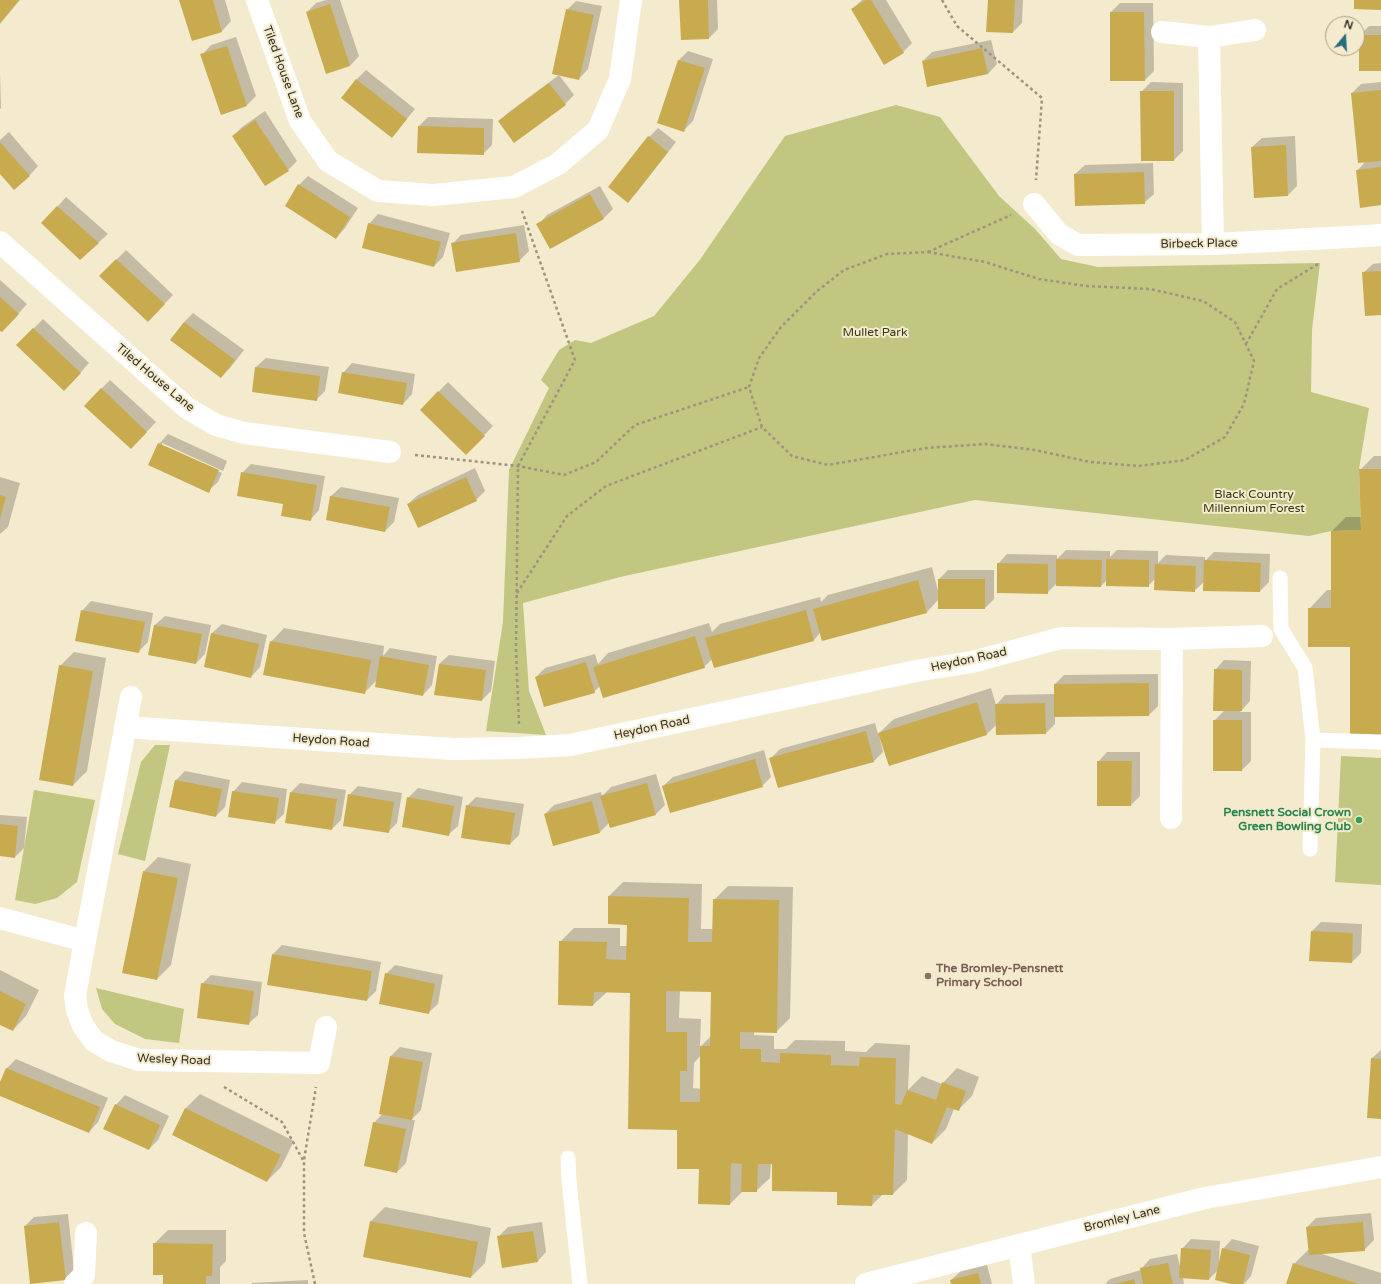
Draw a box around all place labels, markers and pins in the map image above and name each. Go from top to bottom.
place label: Pensnett Social Crown Green Bowling Club [1223,806,1351,834]
marker: Pensnett Social Crown Green Bowling Club [1354,815,1364,825]
place label: The Bromley-Pensnett Primary School [936,962,1063,990]
marker: The Bromley-Pensnett Primary School [923,971,933,981]

